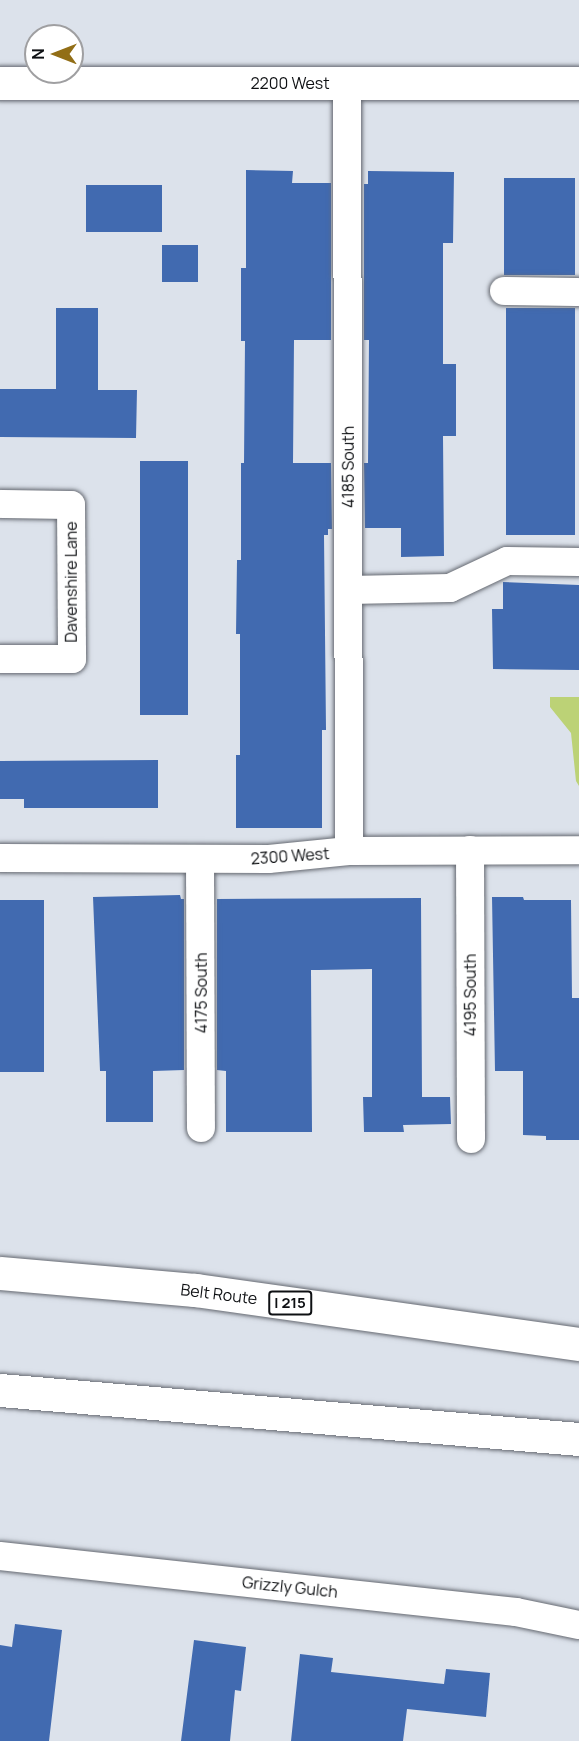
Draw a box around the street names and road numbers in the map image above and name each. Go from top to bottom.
street label: 2200 West [250,73,330,93]
street label: 4185 South [338,426,358,508]
street label: Davenshire Lane [61,521,81,643]
street label: 2300 West [250,844,330,868]
street label: 4175 South [191,953,211,1033]
street label: 4195 South [460,954,480,1036]
street label: Belt Route [180,1280,258,1308]
road number: I 215 [268,1291,312,1315]
street label: Grizzly Gulch [241,1572,339,1602]

